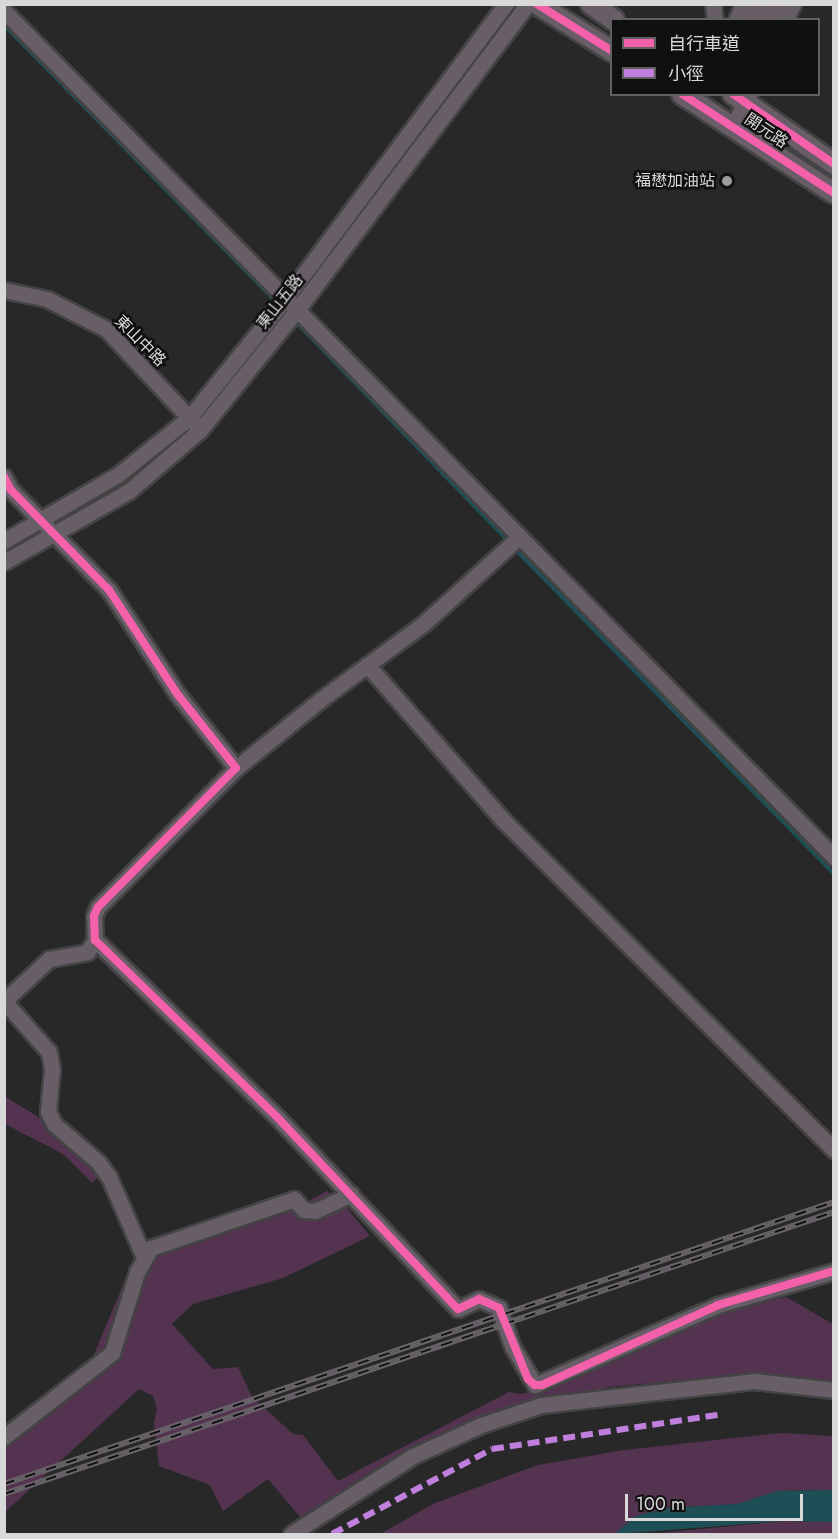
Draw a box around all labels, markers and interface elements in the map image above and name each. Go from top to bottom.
legend [610,18,820,96]
text: 自行車道 [668,31,740,57]
text: 小徑 [668,61,704,87]
street label: 開元路 [741,110,791,152]
place label: 福懋加油站 [635,171,715,191]
marker: 福懋加油站 [720,174,734,188]
street label: 東山五路 [253,271,307,333]
street label: 東山中路 [111,312,169,370]
scale bar [628,1482,806,1520]
text: 100 m [636,1491,685,1517]

